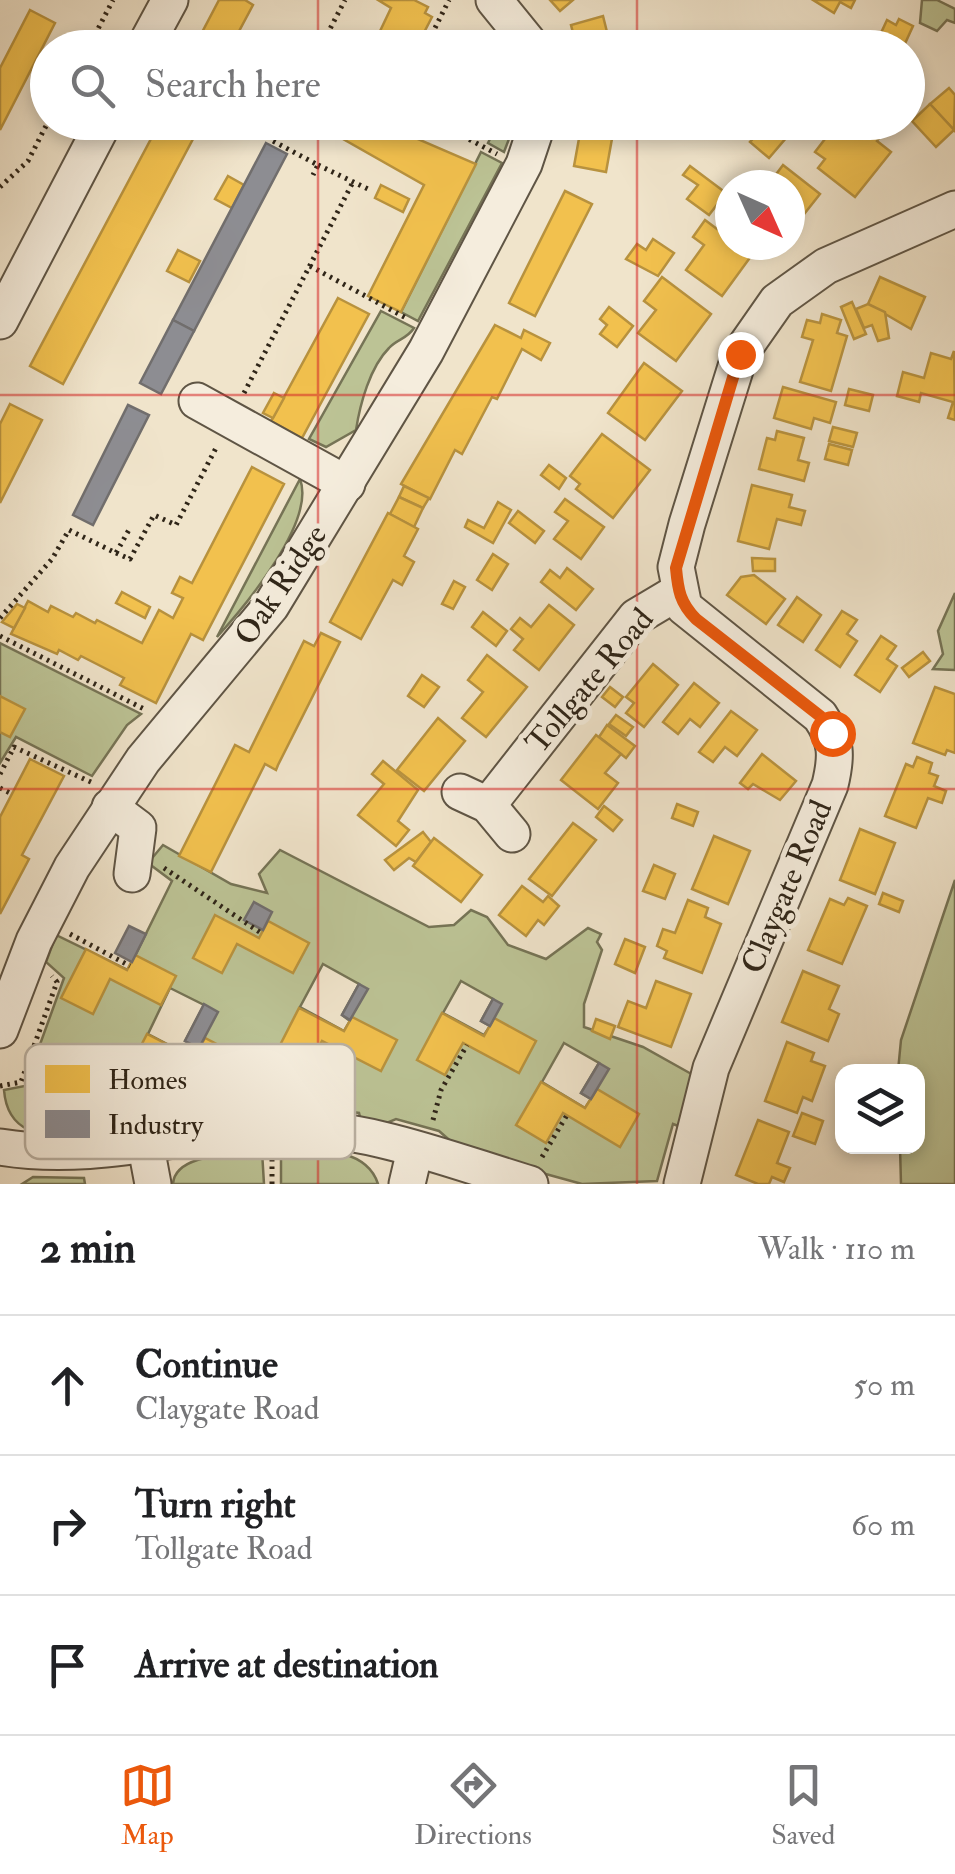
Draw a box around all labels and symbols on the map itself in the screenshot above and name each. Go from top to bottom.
north arrow [715,170,805,260]
route end [718,332,764,378]
street label: Oak Ridge [226,517,336,653]
street label: Tollgate Road [518,600,663,762]
route start [810,711,856,757]
street label: Claygate Road [733,794,842,980]
legend [25,1044,355,1159]
text: Homes [108,1063,187,1098]
text: Industry [108,1108,204,1143]

